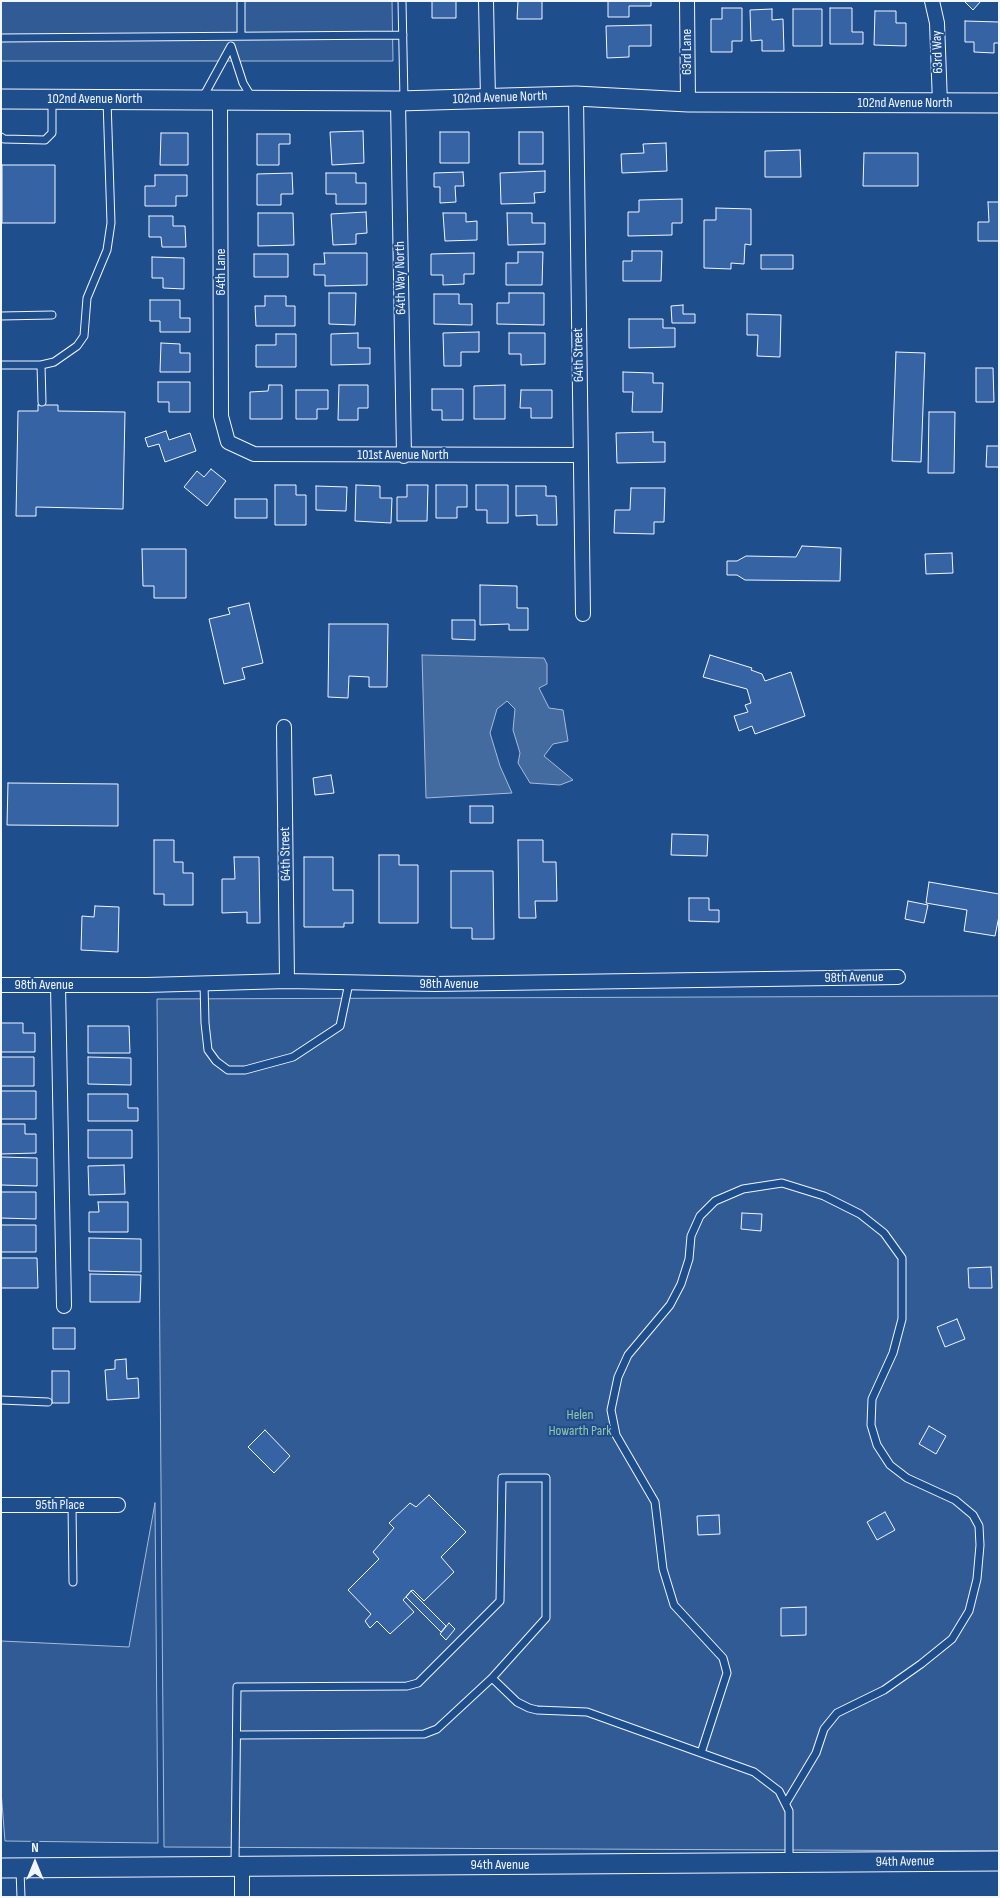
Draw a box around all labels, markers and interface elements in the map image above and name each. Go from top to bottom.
street label: 63rd Lane [679,29,695,75]
street label: 63rd Way [929,30,947,74]
street label: 102nd Avenue North [452,88,548,108]
street label: 102nd Avenue North [48,91,142,107]
street label: 102nd Avenue North [858,95,952,111]
street label: 64th Way North [392,241,410,315]
street label: 64th Lane [213,249,229,295]
street label: 64th Street [570,328,588,382]
street label: 101st Avenue North [357,447,449,463]
street label: 64th Street [277,827,295,881]
street label: 98th Avenue [824,969,884,987]
street label: 98th Avenue [419,976,479,992]
street label: 98th Avenue [14,977,74,993]
park label: Helen Howarth Park [548,1407,612,1440]
street label: 95th Place [35,1497,85,1513]
north arrow [10,1838,60,1888]
text: N [31,1839,39,1856]
street label: 94th Avenue [875,1853,935,1871]
street label: 94th Avenue [471,1857,529,1873]

